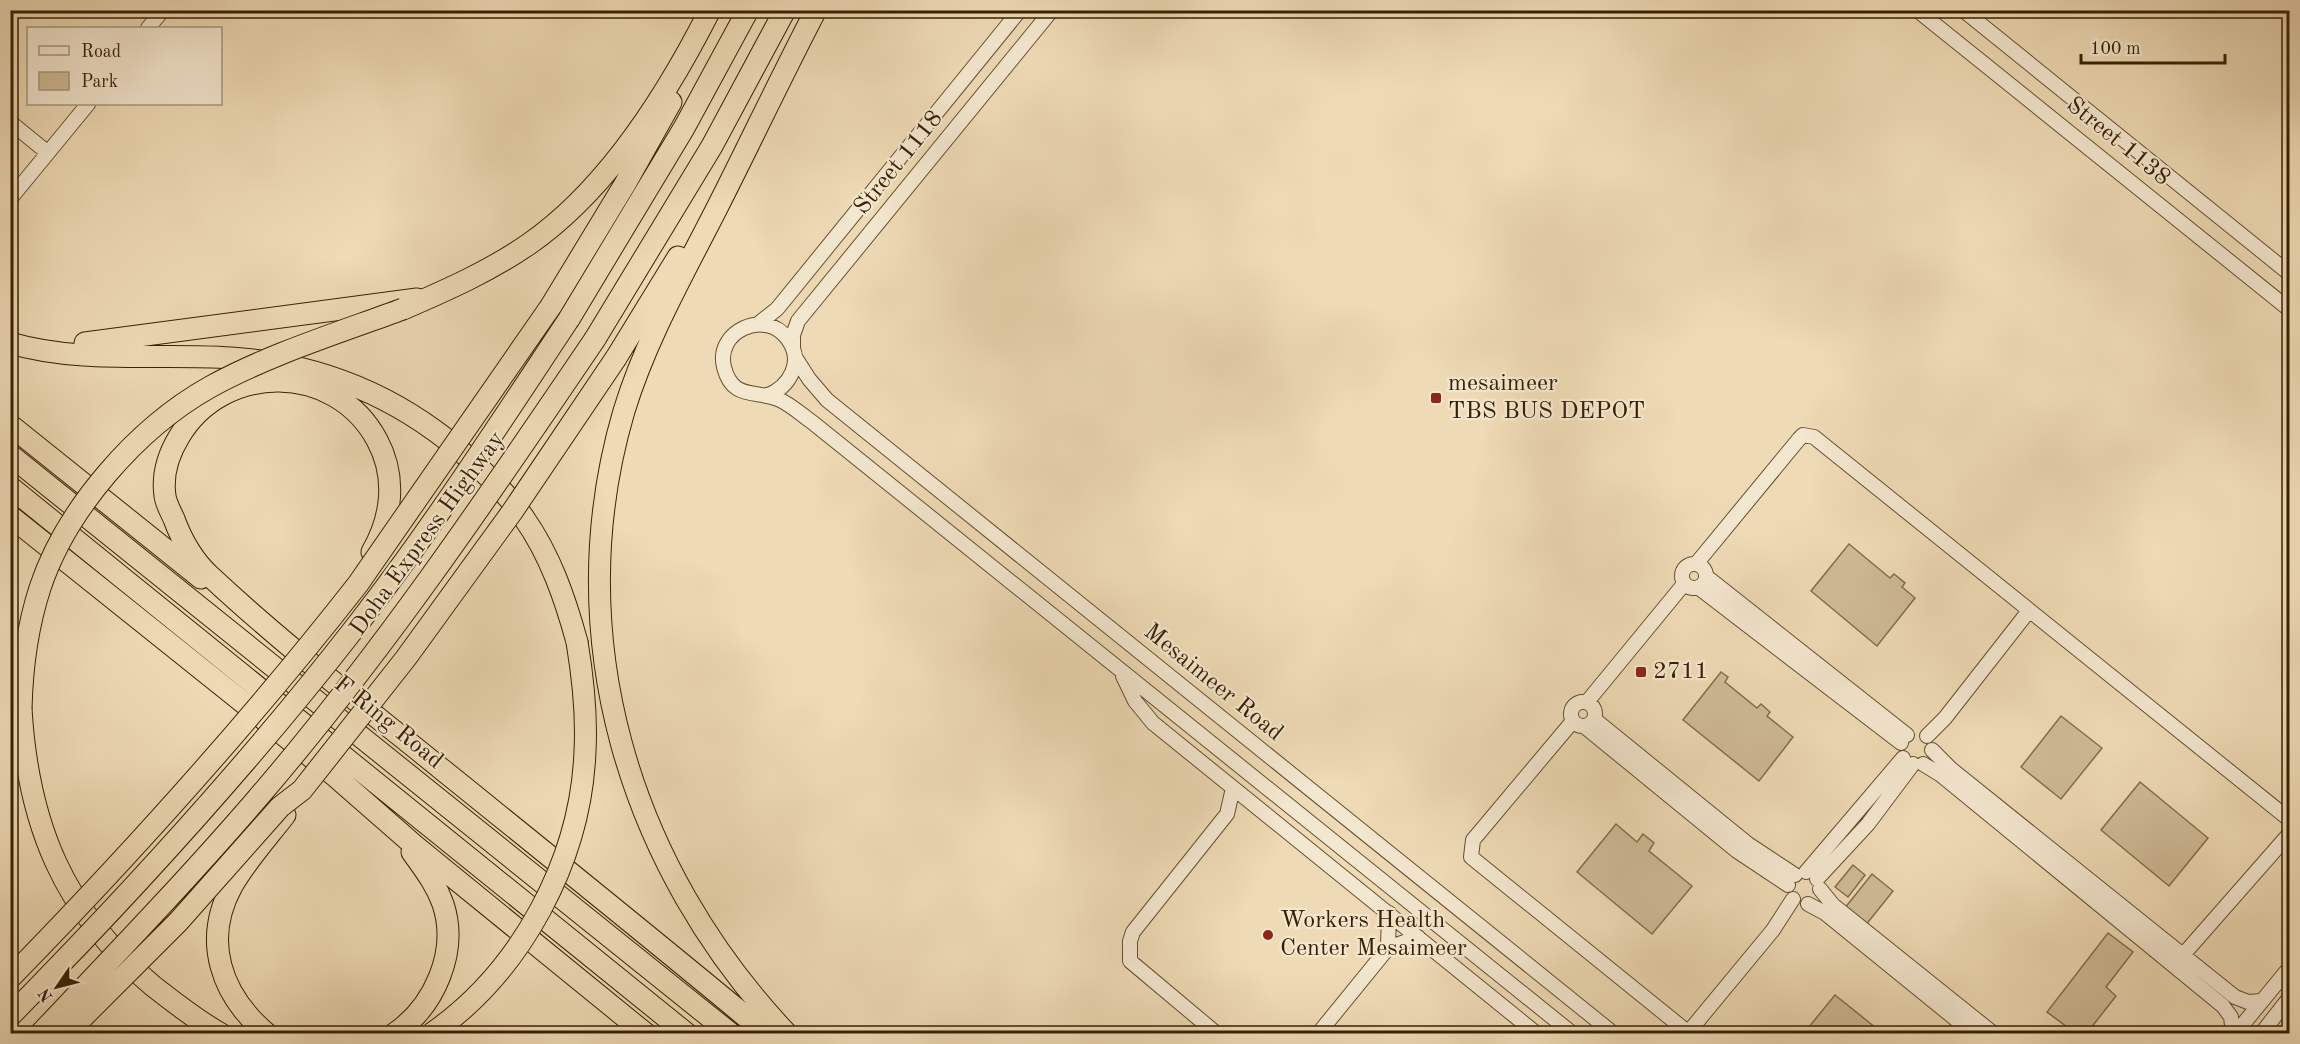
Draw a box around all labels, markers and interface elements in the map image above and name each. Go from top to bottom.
legend [27,27,222,105]
scale bar [2081,27,2225,65]
text: 100 m [2090,40,2141,58]
text: Road [81,43,121,61]
text: Park [81,73,118,91]
street label: Street 1138 [2061,93,2175,191]
street label: Street 1118 [850,106,948,220]
place label: mesaimeer TBS BUS DEPOT [1448,372,1645,424]
marker: mesaimeer TBS BUS DEPOT [1429,391,1443,405]
street label: Doha Express Highway [346,427,510,640]
street label: Mesaimeer Road [1139,620,1287,746]
place label: 2711 [1653,660,1709,684]
marker: 2711 [1634,665,1648,679]
street label: F Ring Road [329,672,447,774]
place label: Workers Health Center Mesaimeer [1280,909,1467,961]
marker: Workers Health Center Mesaimeer [1261,928,1275,942]
north arrow [27,957,87,1017]
text: N [36,984,56,1004]

